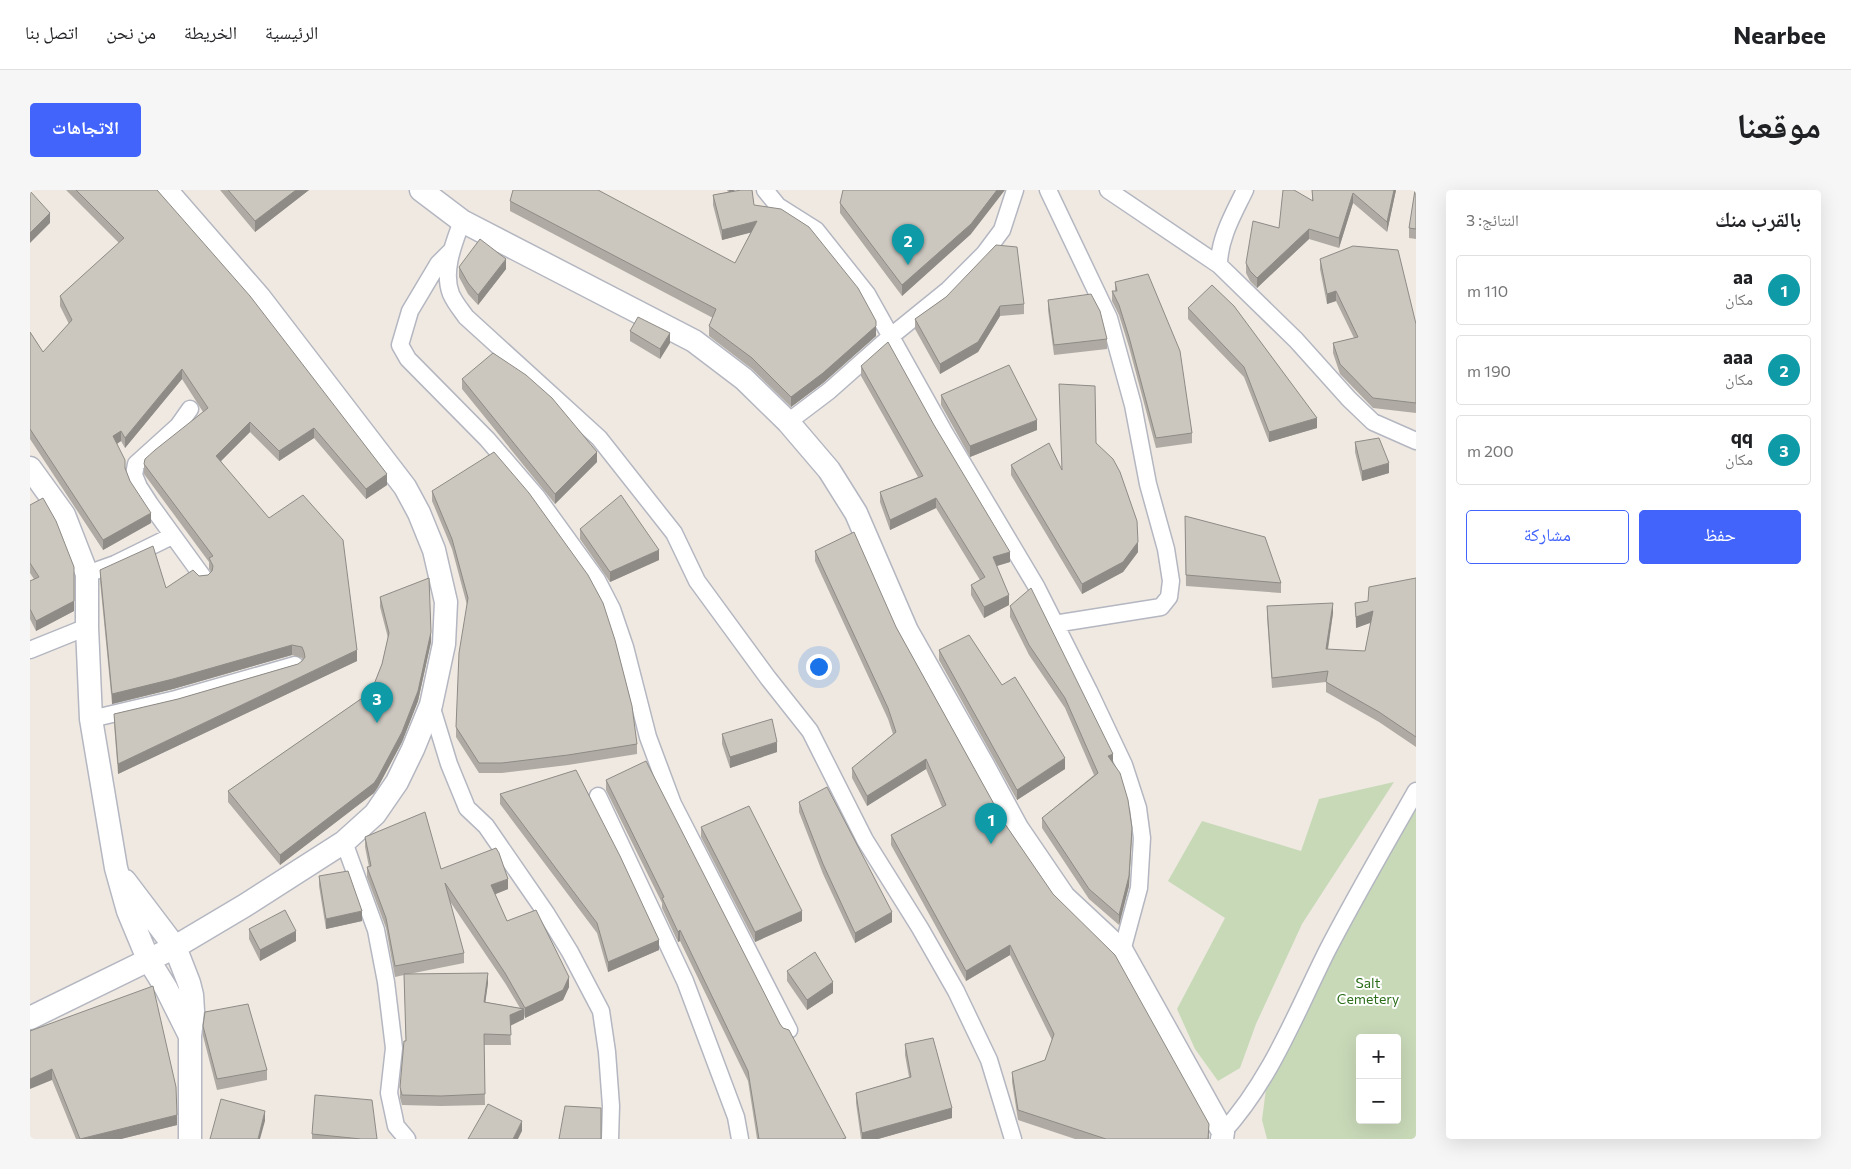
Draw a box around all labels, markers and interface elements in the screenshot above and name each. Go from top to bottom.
text: Nearbee [1733,20,1826,49]
text: اتصل بنا [25,21,78,43]
text: من نحن [106,21,156,43]
text: الخريطة [184,21,237,43]
text: الرئيسية [265,21,318,43]
text: موقعنا [1736,102,1821,145]
button: الاتجاهات [30,103,141,157]
text: بالقرب منك [1715,206,1801,231]
text: النتائج: 3 [1466,210,1519,229]
pin: 2 [892,224,924,265]
text: aa [1733,265,1753,288]
text: 110 m [1467,281,1508,300]
text: 1 [1780,281,1788,300]
text: مكان [1725,289,1753,308]
text: aaa [1723,345,1753,368]
text: 190 m [1467,361,1511,380]
text: 2 [1779,361,1789,380]
text: مكان [1725,369,1753,388]
text: qq [1731,425,1753,448]
text: 200 m [1467,441,1514,460]
text: 3 [1779,441,1789,460]
text: مكان [1725,449,1753,468]
button: مشاركة [1466,510,1629,564]
button: حفظ [1639,510,1801,564]
your location [806,654,832,680]
pin: 3 [361,682,393,723]
pin: 1 [975,803,1007,844]
park label: Salt Cemetery [1337,974,1399,1007]
map controls [1356,1034,1401,1124]
button: + [1356,1034,1401,1079]
button: − [1356,1079,1401,1124]

